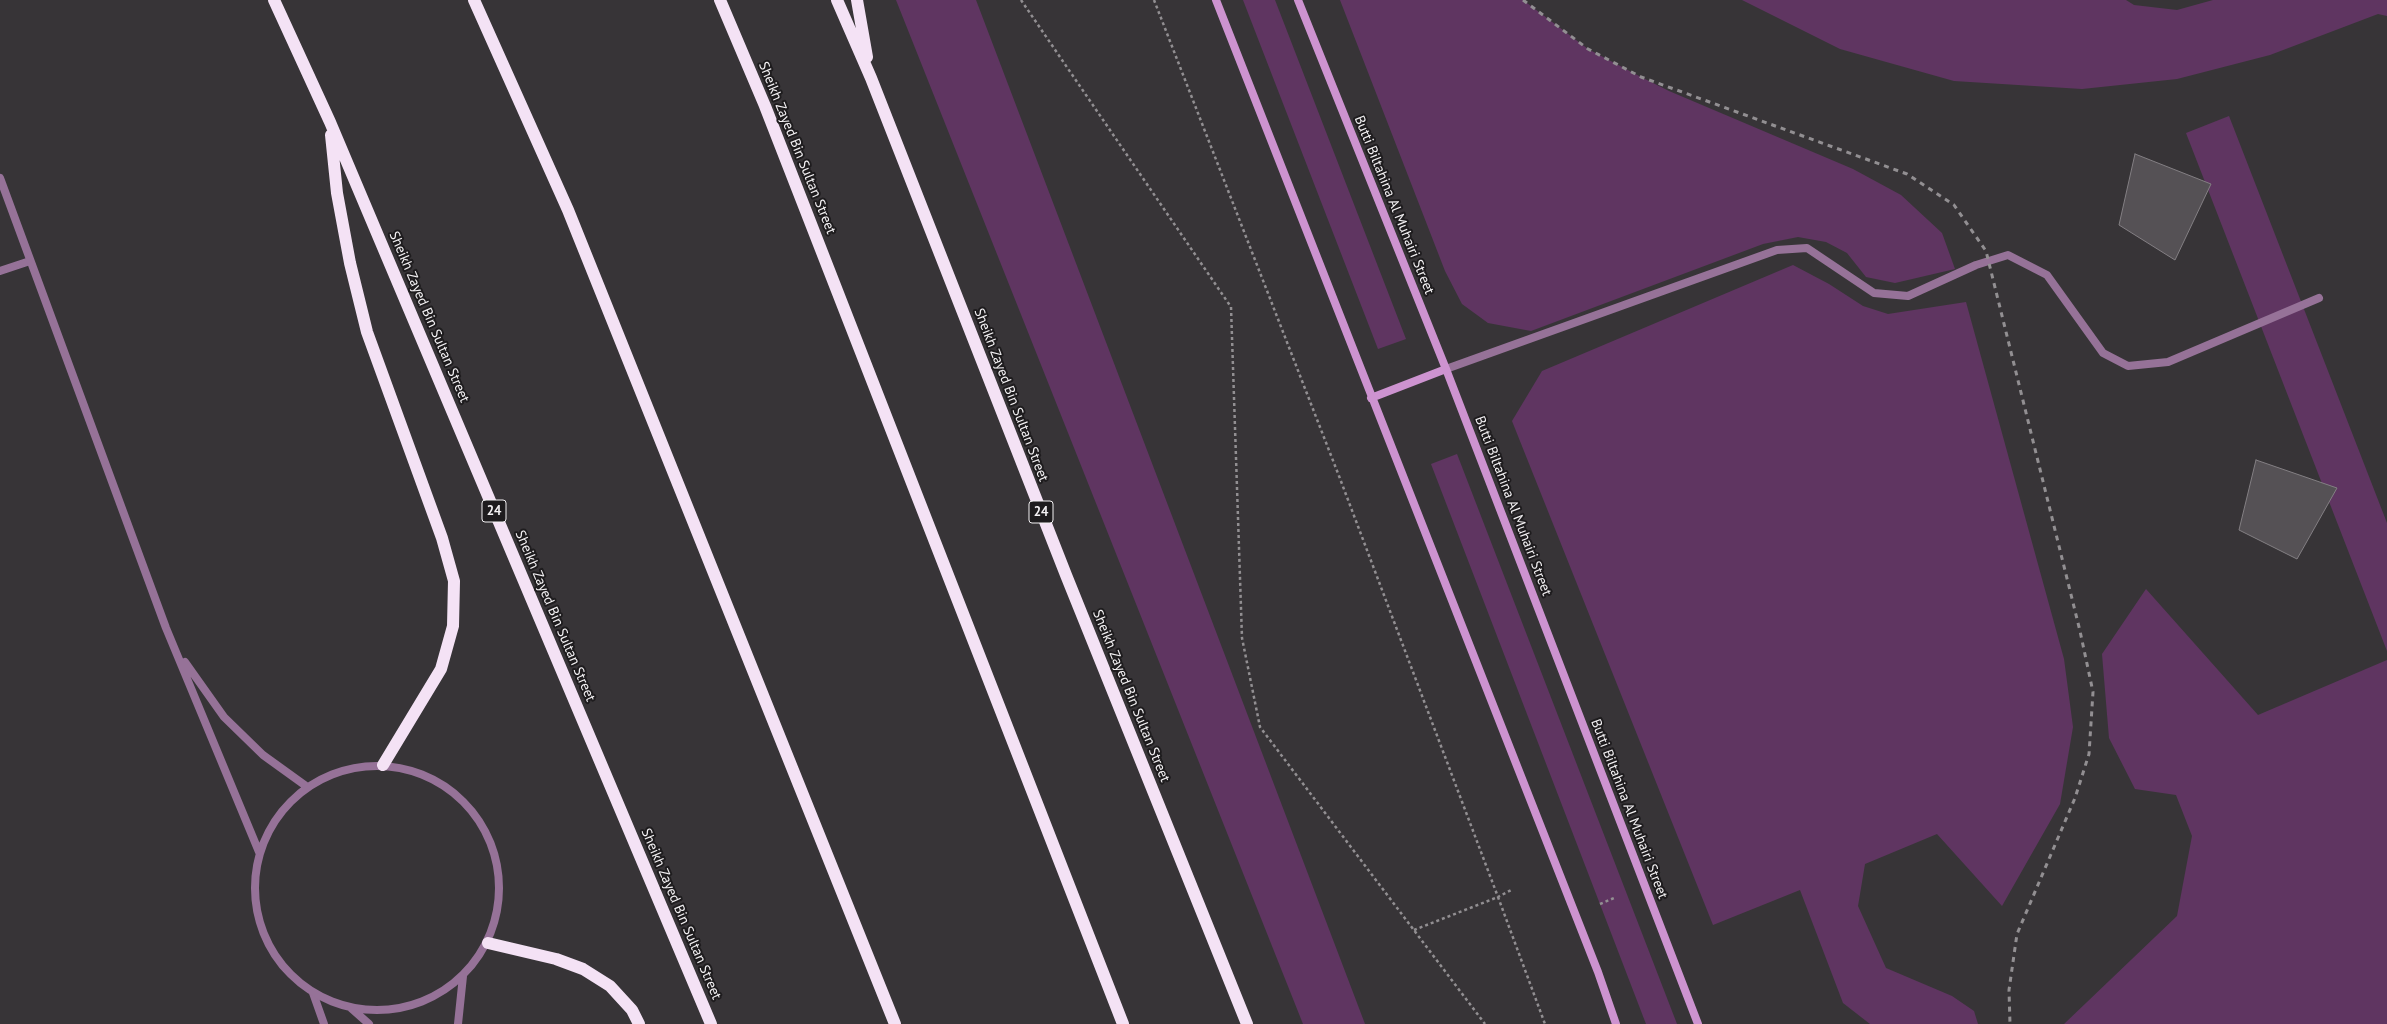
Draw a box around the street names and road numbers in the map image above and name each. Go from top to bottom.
street label: Sheikh Zayed Bin Sultan Street [755,59,839,237]
street label: Butti Biltahina Al Muhairi Street [1350,113,1438,297]
street label: Sheikh Zayed Bin Sultan Street [385,229,473,405]
street label: Sheikh Zayed Bin Sultan Street [970,306,1052,484]
street label: Butti Biltahina Al Muhairi Street [1471,414,1555,598]
road number: 24 [482,500,506,522]
road number: 24 [1029,501,1053,523]
street label: Sheikh Zayed Bin Sultan Street [511,528,599,704]
street label: Sheikh Zayed Bin Sultan Street [1089,607,1173,785]
street label: Butti Biltahina Al Muhairi Street [1587,717,1671,901]
street label: Sheikh Zayed Bin Sultan Street [637,826,725,1002]

